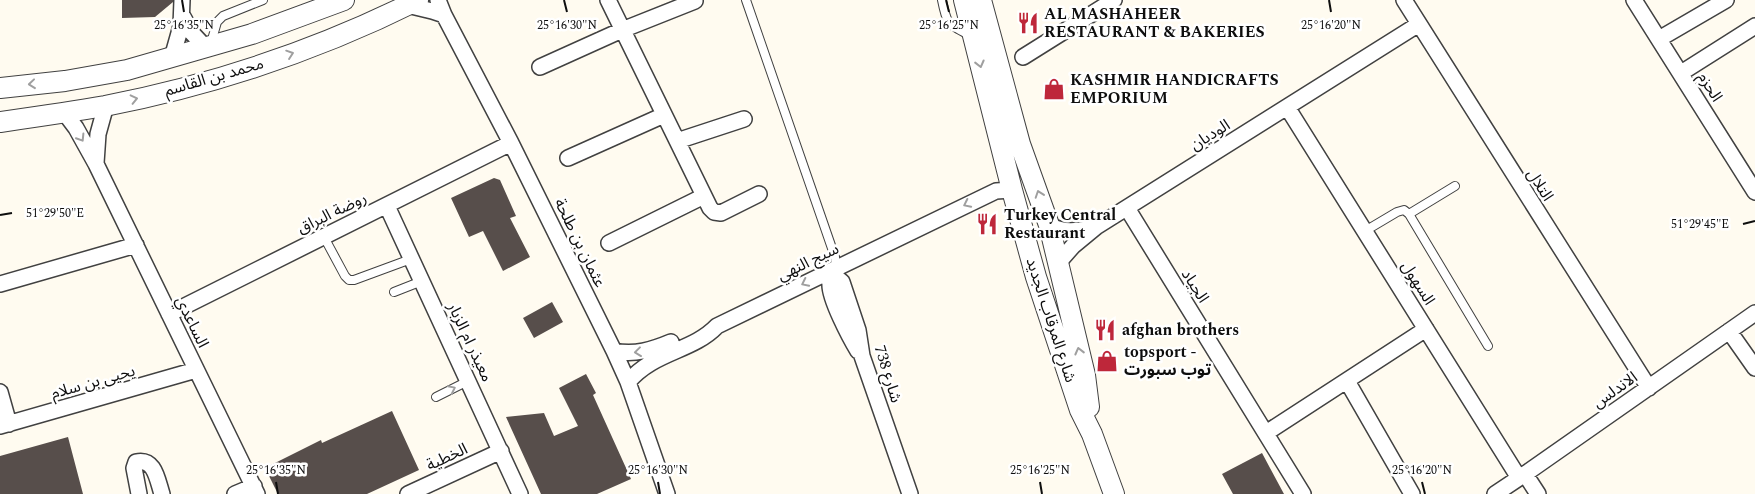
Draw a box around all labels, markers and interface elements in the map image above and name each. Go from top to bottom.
place label: AL MASHAHEER RESTAURANT & BAKERIES [1044,2,1265,44]
restaurant icon: AL MASHAHEER RESTAURANT & BAKERIES [1015,10,1041,36]
text: 25°16'35"N [154,16,214,35]
text: 25°16'30"N [537,16,597,35]
text: 25°16'25"N [919,16,979,35]
text: 25°16'20"N [1301,16,1361,35]
one-way arrow [286,50,294,60]
street label: محمد بن القاسم [161,51,267,103]
one-way arrow [975,60,985,68]
street label: الحزم [1691,67,1729,107]
place label: KASHMIR HANDICRAFTS EMPORIUM [1070,68,1279,110]
shop icon: KASHMIR HANDICRAFTS EMPORIUM [1041,76,1067,102]
one-way arrow [28,78,36,89]
one-way arrow [130,94,139,105]
street label: الوديان [1185,113,1235,157]
one-way arrow [75,132,85,141]
street label: التلال [1521,164,1559,206]
street label: روضة البراق [293,186,371,240]
one-way arrow [1034,190,1044,199]
street label: عثمان بن طلحة [548,194,612,292]
one-way arrow [963,198,972,209]
place label: Turkey Central Restaurant [1004,203,1116,245]
text: 51°29'50"E [26,204,84,223]
restaurant icon: Turkey Central Restaurant [974,211,1000,237]
text: 51°29'45"E [1671,215,1729,234]
street label: سيج النهي [773,237,843,287]
street label: شارع المرقاب الجديد [1020,255,1082,385]
street label: السهول [1395,256,1441,310]
street label: الجياد [1175,264,1215,308]
one-way arrow [801,277,810,287]
street label: الساعدي [169,292,215,352]
street label: معيذر ام الزبار [441,297,499,386]
restaurant icon: afghan brothers [1092,317,1118,343]
place label: afghan brothers [1122,318,1239,342]
place label: topsport - توب سبورت [1124,340,1211,382]
street label: شارع 738 [868,342,908,406]
one-way arrow [634,346,642,357]
one-way arrow [1074,347,1085,356]
shop icon: topsport - توب سبورت [1094,348,1120,374]
street label: يحيى بن سلام [48,359,138,405]
street label: الاندلس [1587,366,1643,414]
one-way arrow [447,385,456,395]
street label: الخطية [422,437,472,477]
text: 25°16'35"N [246,461,306,480]
text: 25°16'30"N [628,461,688,480]
text: 25°16'25"N [1010,461,1070,480]
text: 25°16'20"N [1392,461,1452,480]

